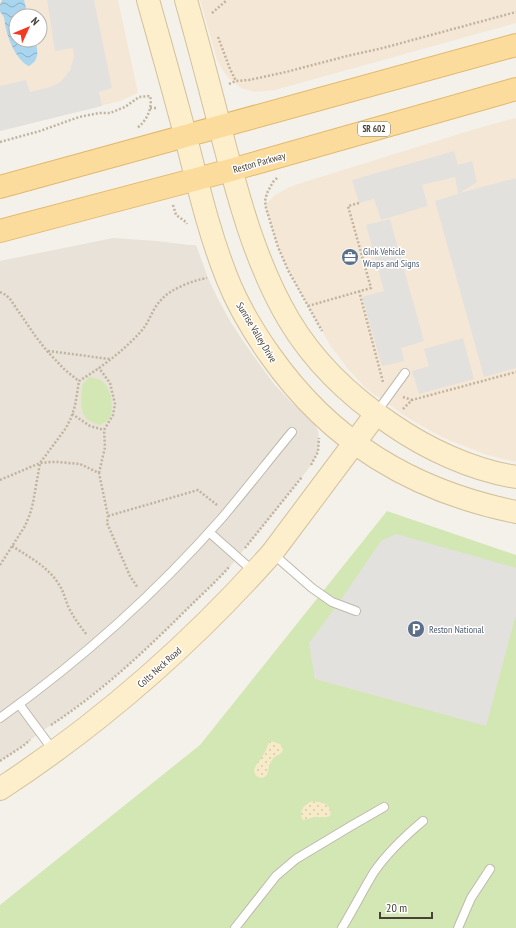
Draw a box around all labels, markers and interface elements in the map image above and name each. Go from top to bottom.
north arrow [8,8,48,48]
text: N [28,14,42,28]
road number: SR 602 [358,122,390,136]
street label: Reston Parkway [231,149,287,176]
place label: GInk Vehicle Wraps and Signs [363,245,420,270]
office icon: GInk Vehicle Wraps and Signs [340,247,360,267]
street label: Sunrise Valley Drive [234,300,280,365]
parking icon: Reston National [406,619,426,639]
place label: Reston National [429,623,484,636]
street label: Colts Neck Road [135,644,184,691]
scale bar [380,894,432,920]
text: 20 m [386,900,407,915]

